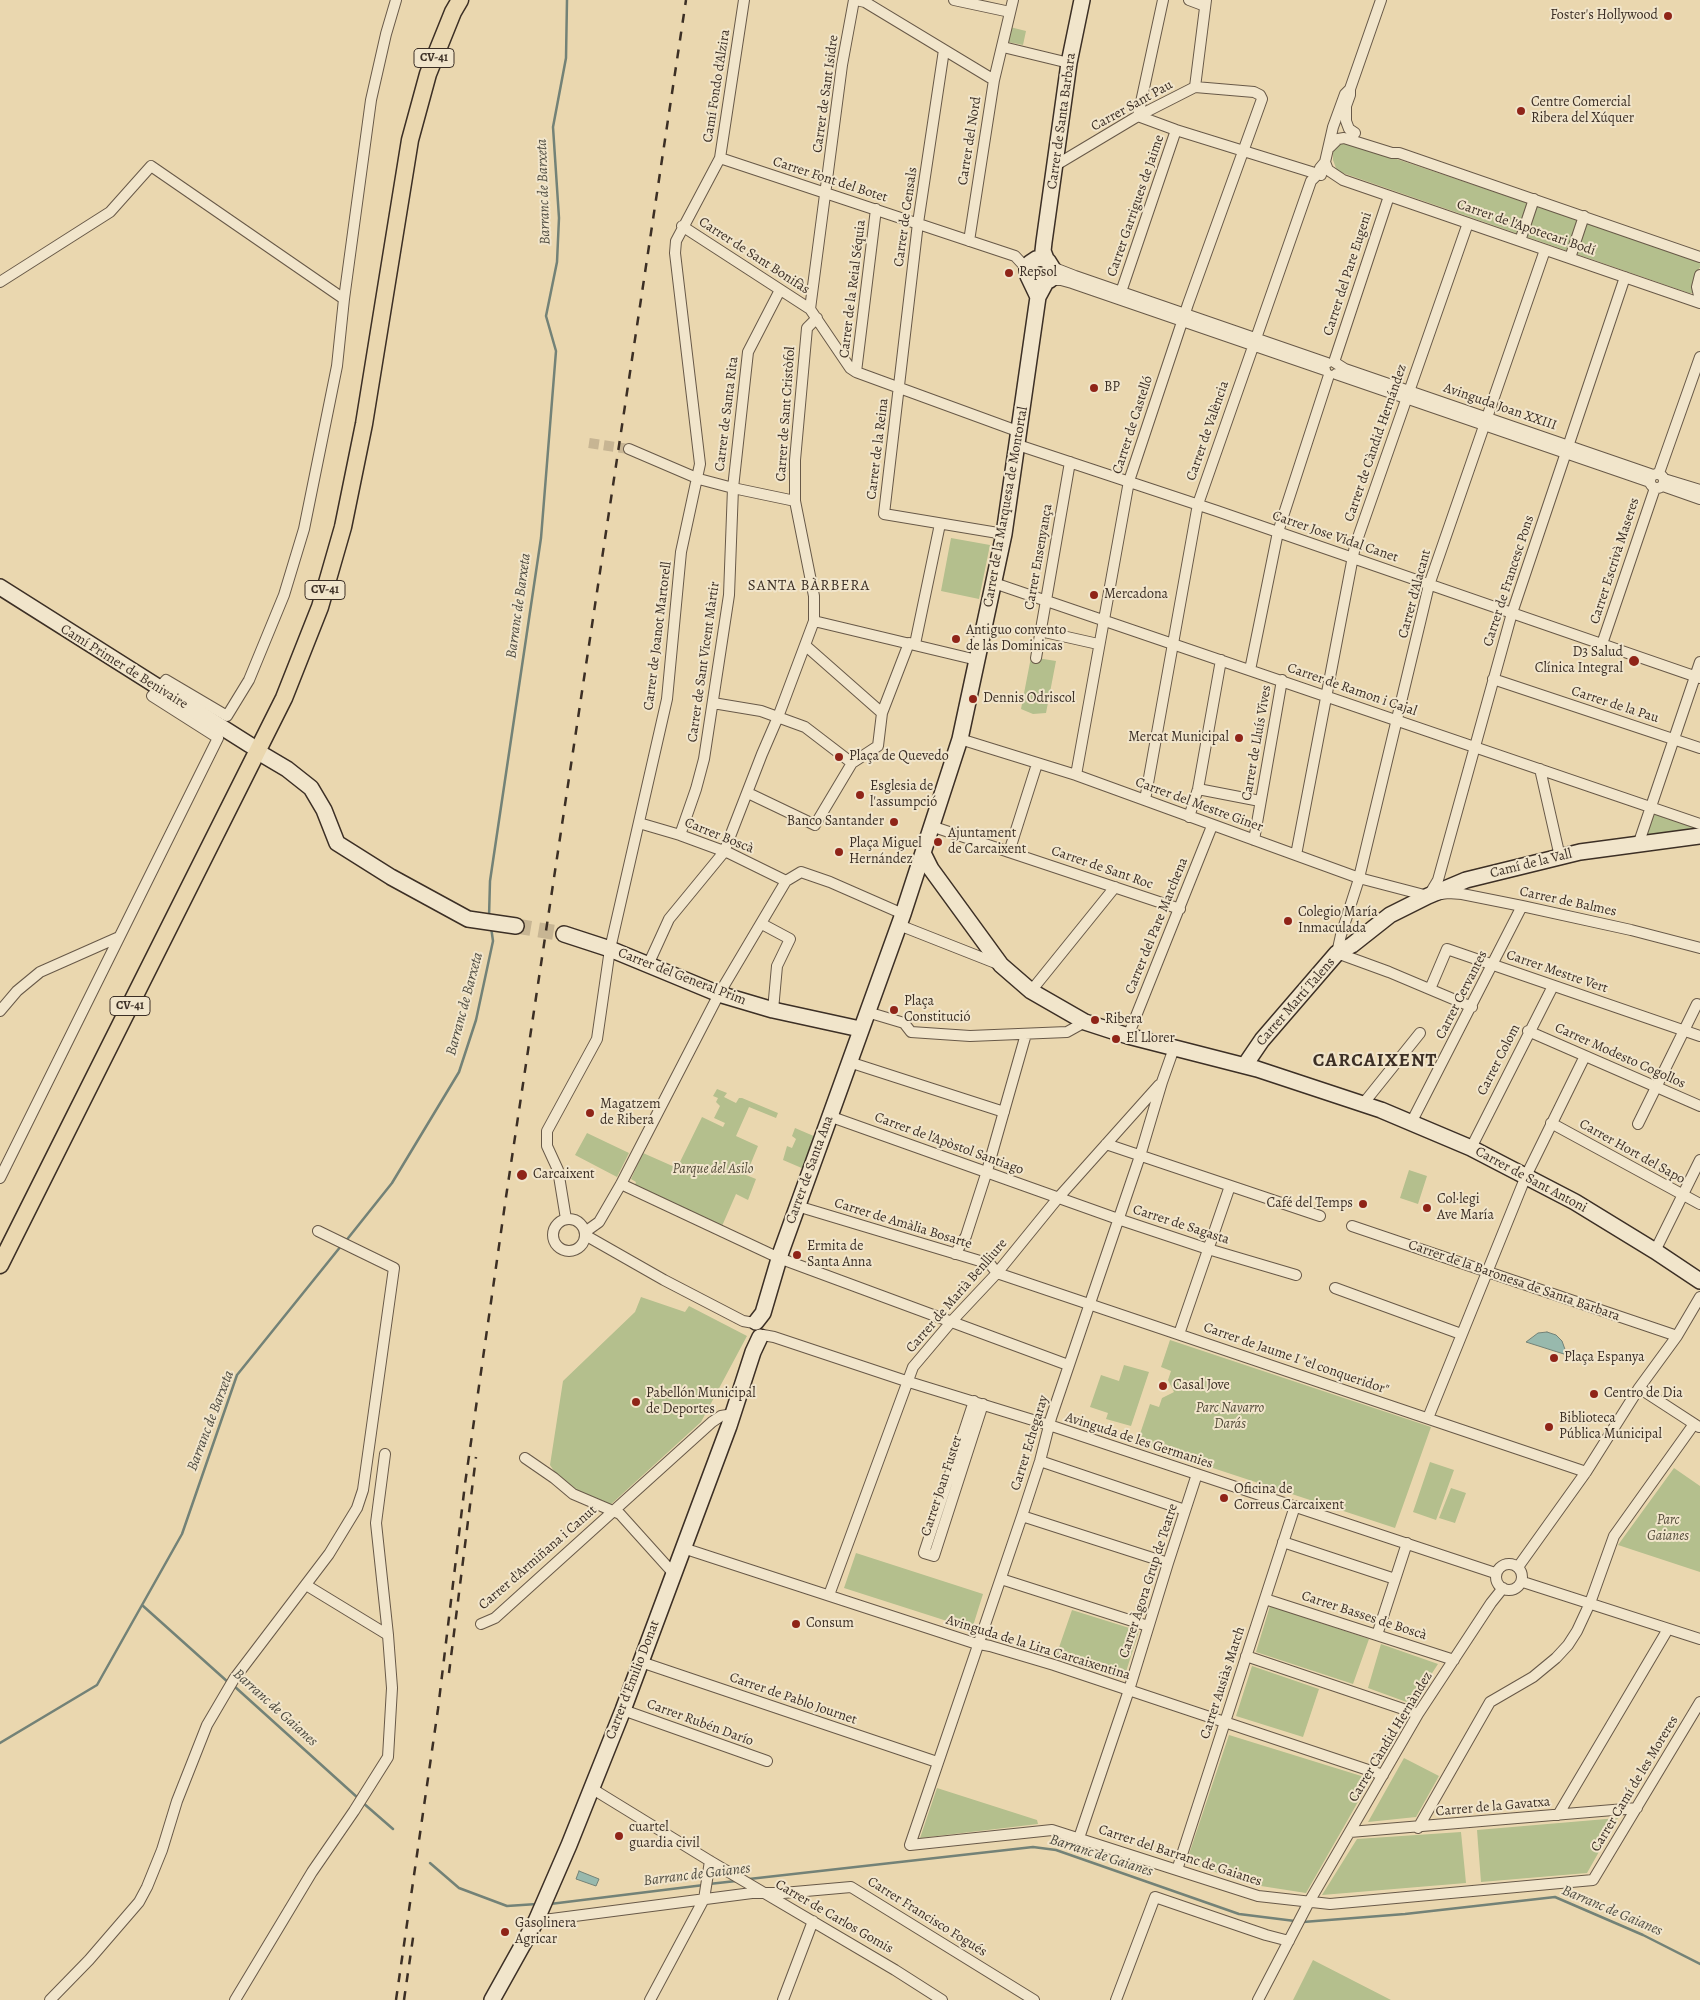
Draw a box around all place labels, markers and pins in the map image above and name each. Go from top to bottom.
place label: Foster's Hollywood [1550,8,1658,24]
marker: Foster's Hollywood [1662,10,1674,22]
place label: Centre Comercial Ribera del Xúquer [1531,95,1634,128]
marker: Centre Comercial Ribera del Xúquer [1515,105,1527,117]
place label: Repsol [1019,265,1057,281]
marker: Repsol [1003,267,1015,279]
place label: BP [1104,380,1120,396]
marker: BP [1088,382,1100,394]
place label: Mercadona [1104,587,1168,603]
marker: Mercadona [1088,589,1100,601]
place label: Antiguo convento de las Dominicas [966,623,1066,656]
marker: Antiguo convento de las Dominicas [950,633,962,645]
place label: D3 Salud Clínica Integral [1535,645,1623,678]
marker: D3 Salud Clínica Integral [1627,654,1641,668]
place label: Dennis Odriscol [983,691,1075,707]
marker: Dennis Odriscol [967,693,979,705]
place label: Mercat Municipal [1128,730,1229,746]
marker: Mercat Municipal [1233,732,1245,744]
place label: Plaça de Quevedo [849,749,949,765]
marker: Plaça de Quevedo [833,751,845,763]
place label: Esglesia de l'assumpció [870,779,937,812]
marker: Esglesia de l'assumpció [854,789,866,801]
place label: Banco Santander [787,814,884,830]
marker: Banco Santander [888,816,900,828]
place label: Ajuntament de Carcaixent [948,826,1026,859]
place label: Plaça Miguel Hernández [849,836,922,869]
marker: Ajuntament de Carcaixent [932,836,944,848]
marker: Plaça Miguel Hernández [833,846,845,858]
place label: Colegio María Inmaculada [1298,905,1378,938]
marker: Colegio María Inmaculada [1282,915,1294,927]
place label: Plaça Constitució [904,994,970,1026]
marker: Plaça Constitució [888,1004,900,1016]
place label: Ribera [1105,1012,1142,1028]
marker: Ribera [1089,1014,1101,1026]
place label: El Llorer [1126,1031,1175,1047]
marker: El Llorer [1110,1033,1122,1045]
place label: Magatzem de Ribera [600,1097,661,1130]
marker: Magatzem de Ribera [584,1107,596,1119]
place label: Carcaixent [533,1167,595,1183]
marker: Carcaixent [515,1168,529,1182]
place label: Col·legi Ave María [1437,1192,1494,1224]
place label: Café del Temps [1267,1196,1353,1212]
marker: Café del Temps [1357,1198,1369,1210]
marker: Col·legi Ave María [1421,1202,1433,1214]
place label: Ermita de Santa Anna [807,1239,872,1272]
marker: Ermita de Santa Anna [791,1249,803,1261]
place label: Plaça Espanya [1564,1350,1645,1366]
marker: Plaça Espanya [1548,1352,1560,1364]
place label: Casal Jove [1173,1378,1230,1394]
marker: Casal Jove [1157,1380,1169,1392]
place label: Pabellón Municipal de Deportes [646,1386,756,1418]
place label: Centro de Dia [1604,1386,1683,1402]
marker: Centro de Dia [1588,1388,1600,1400]
marker: Pabellón Municipal de Deportes [630,1396,642,1408]
place label: Biblioteca Pública Municipal [1559,1411,1662,1444]
marker: Biblioteca Pública Municipal [1543,1421,1555,1433]
place label: Oficina de Correus Carcaixent [1234,1482,1344,1514]
marker: Oficina de Correus Carcaixent [1218,1492,1230,1504]
place label: Consum [806,1616,854,1632]
marker: Consum [790,1618,802,1630]
place label: cuartel guardia civil [629,1820,700,1852]
marker: cuartel guardia civil [613,1830,625,1842]
place label: Gasolinera Agricar [515,1916,576,1948]
marker: Gasolinera Agricar [499,1926,511,1938]

